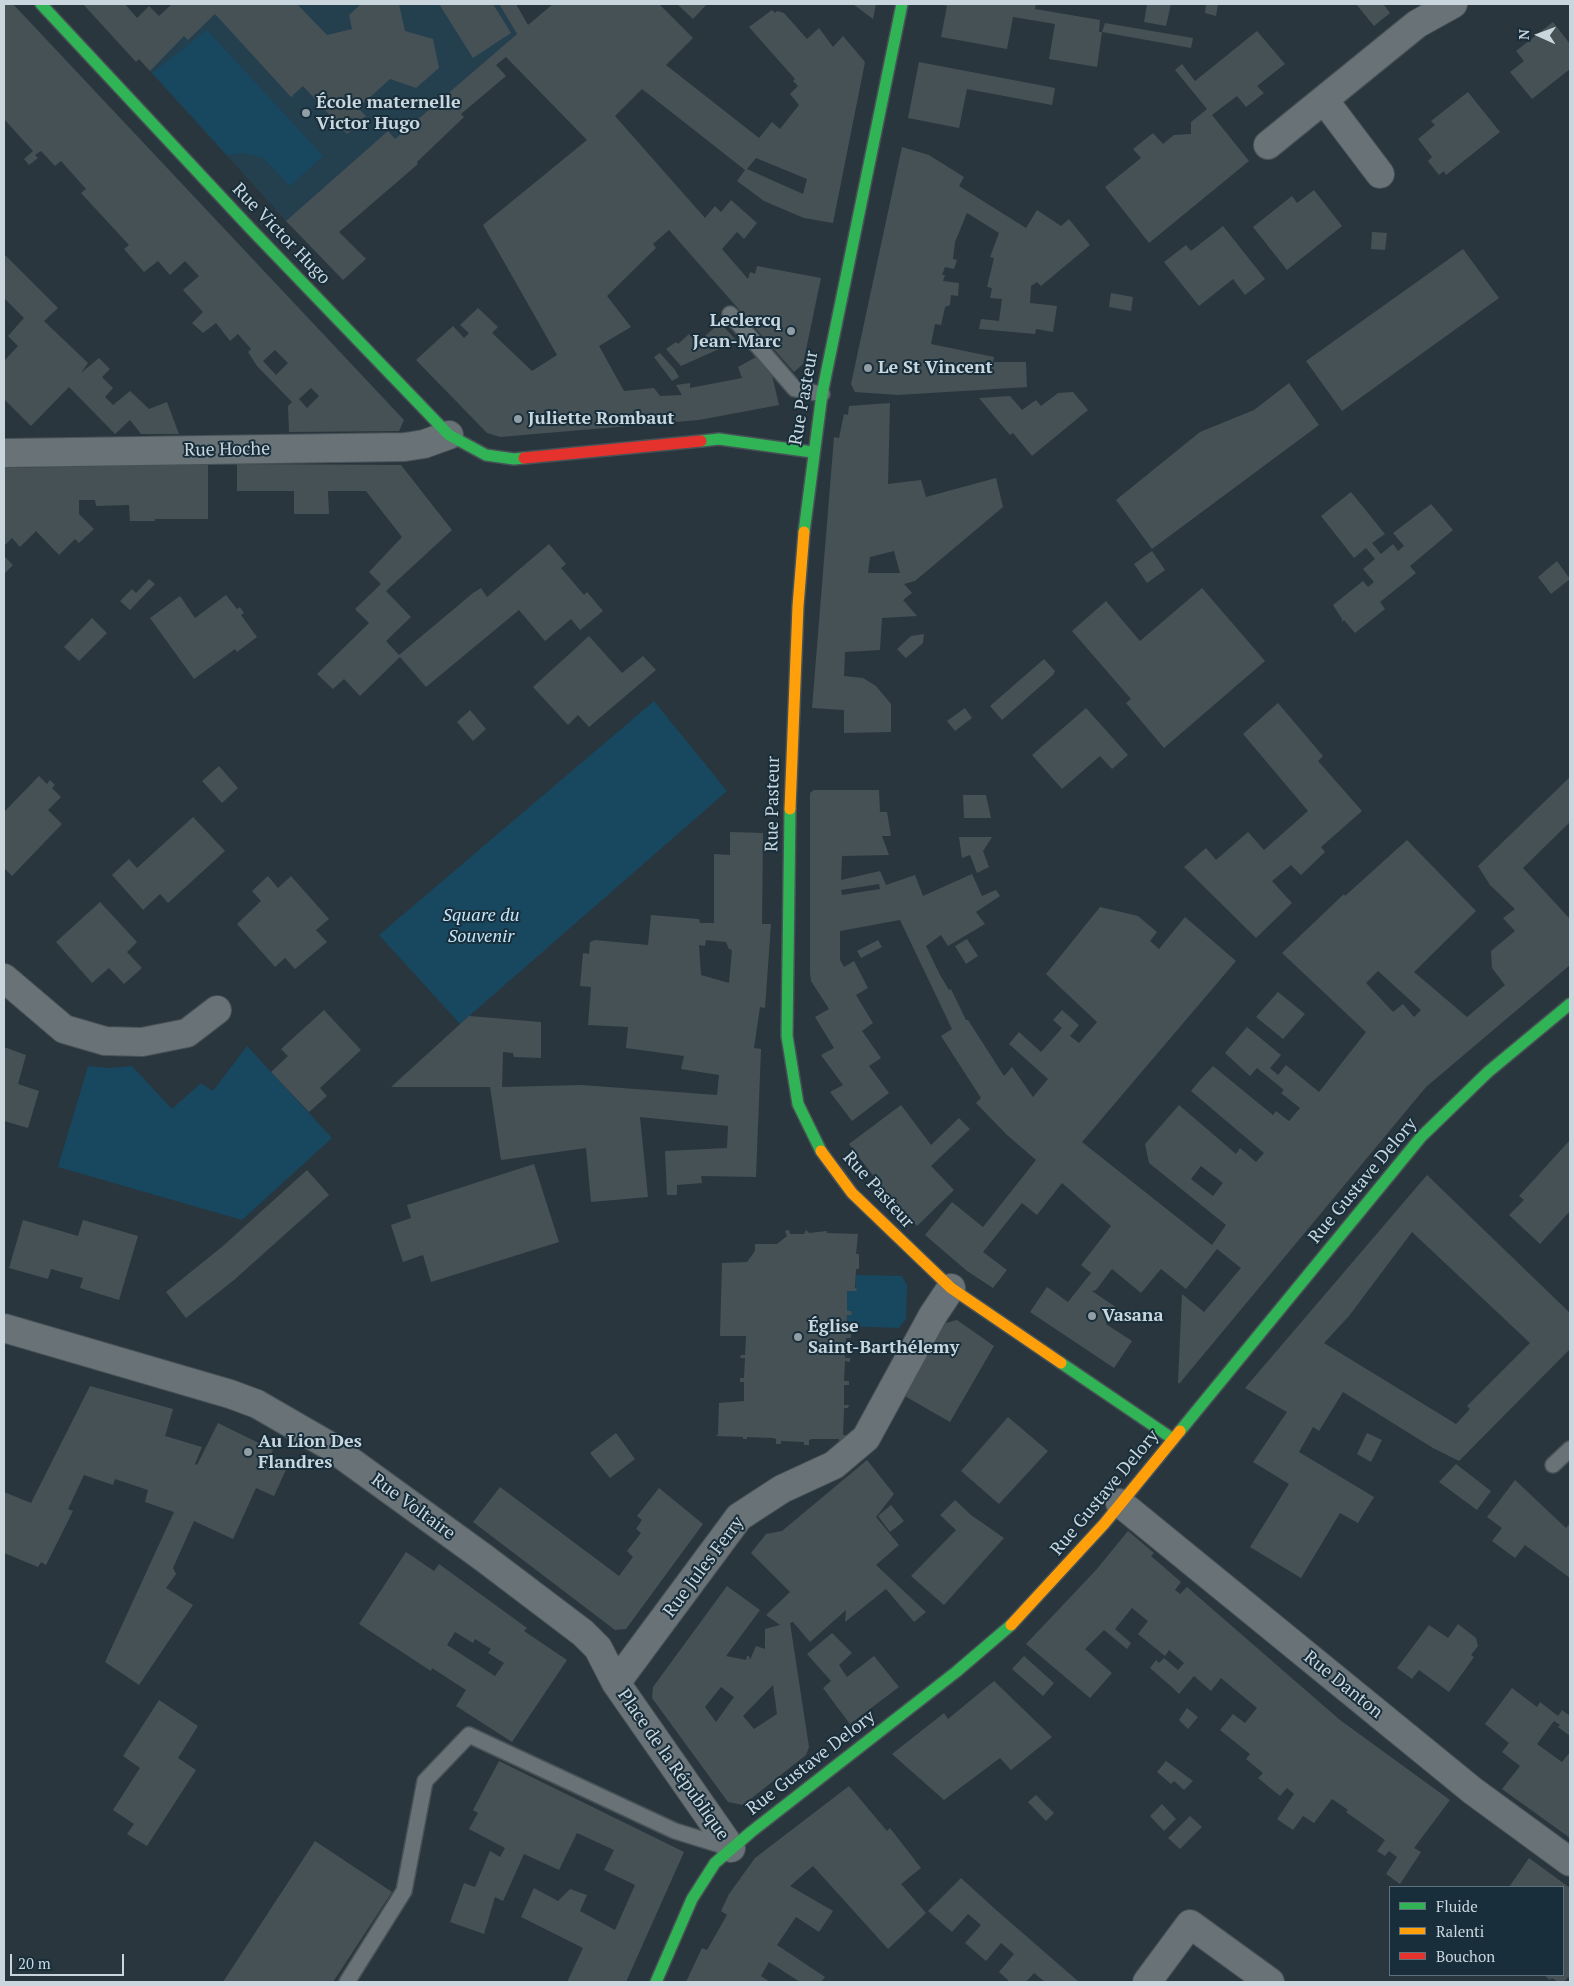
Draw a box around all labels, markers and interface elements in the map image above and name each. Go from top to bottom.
north arrow [1514,10,1564,60]
text: N [1514,29,1533,40]
place label: École maternelle Victor Hugo [316,92,461,134]
marker: École maternelle Victor Hugo [300,107,312,119]
street label: Rue Victor Hugo [227,179,335,289]
place label: Leclercq Jean-Marc [692,310,781,352]
marker: Leclercq Jean-Marc [785,325,797,337]
street label: Rue Pasteur [785,349,823,447]
place label: Le St Vincent [878,357,993,379]
marker: Le St Vincent [862,362,874,374]
place label: Juliette Rombaut [528,408,675,430]
marker: Juliette Rombaut [512,413,524,425]
street label: Rue Hoche [184,438,270,462]
street label: Rue Pasteur [761,756,785,852]
park label: Square du Souvenir [442,905,520,948]
street label: Rue Gustave Delory [1304,1114,1422,1248]
street label: Rue Pasteur [838,1147,918,1233]
place label: Vasana [1102,1305,1163,1327]
marker: Vasana [1086,1310,1098,1322]
place label: Église Saint-Barthélemy [808,1316,959,1358]
marker: Église Saint-Barthélemy [792,1331,804,1343]
street label: Rue Gustave Delory [1046,1426,1164,1560]
place label: Au Lion Des Flandres [258,1431,362,1474]
marker: Au Lion Des Flandres [242,1446,254,1458]
street label: Rue Voltaire [367,1469,459,1545]
street label: Rue Jules Ferry [659,1512,749,1622]
street label: Rue Danton [1299,1647,1387,1723]
street label: Place de la République [613,1685,733,1845]
street label: Rue Gustave Delory [742,1706,880,1820]
legend [1389,1886,1564,1976]
text: Fluide [1436,1896,1478,1916]
text: Ralenti [1436,1921,1484,1941]
scale bar [12,1944,126,1976]
text: Bouchon [1436,1946,1495,1966]
text: 20 m [18,1953,51,1973]

